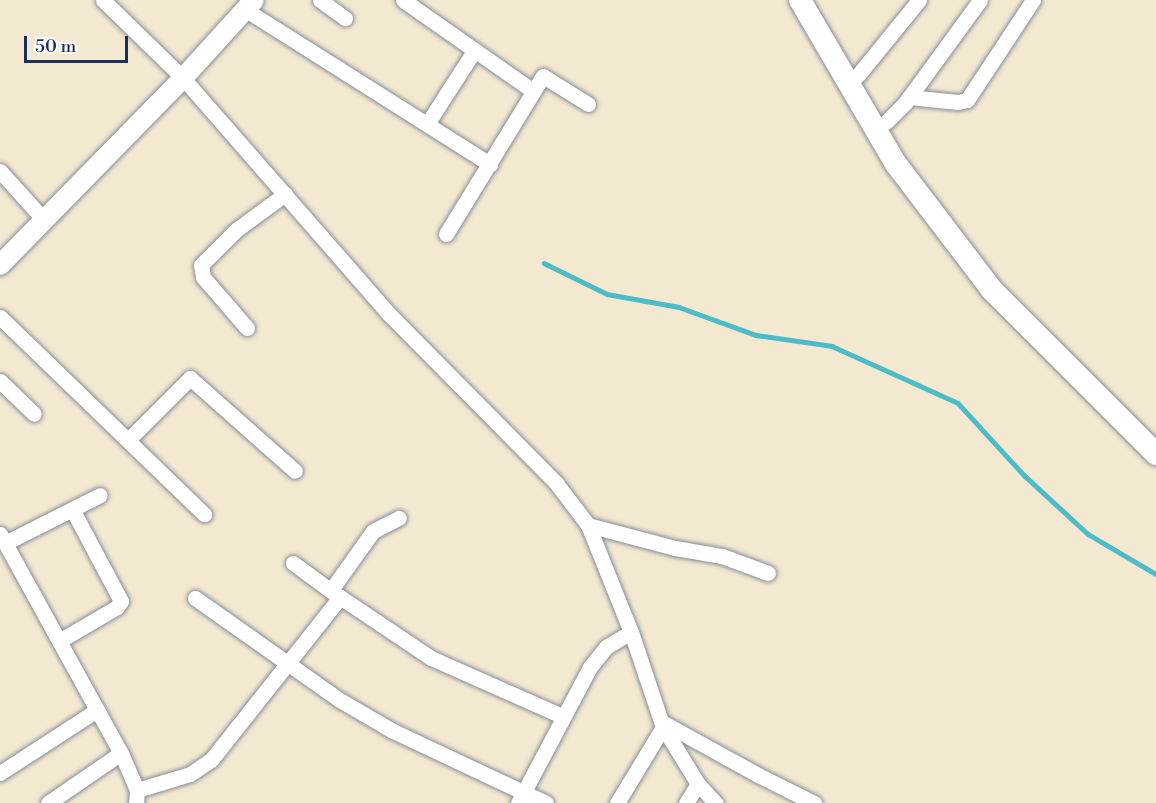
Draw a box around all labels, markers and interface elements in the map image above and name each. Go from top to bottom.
scale bar [27,24,130,62]
text: 50 m [35,35,76,58]

